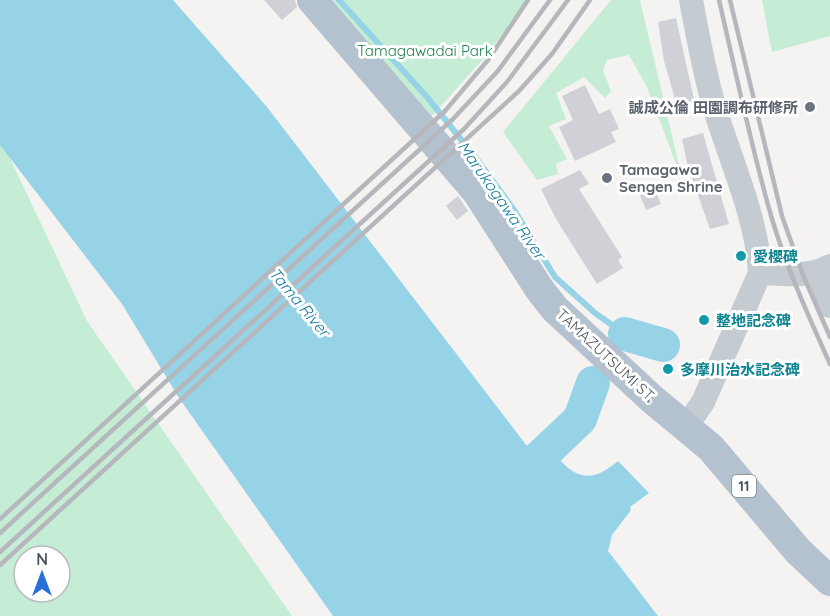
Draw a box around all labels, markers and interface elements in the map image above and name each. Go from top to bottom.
park label: Tamagawadai Park [357,41,493,60]
place label: 誠成公倫 田園調布研修所 [629,98,798,117]
marker: 誠成公倫 田園調布研修所 [803,100,817,114]
water label: Marukogawa River [454,137,551,264]
place label: Tamagawa Sengen Shrine [619,160,723,196]
marker: Tamagawa Sengen Shrine [600,171,614,185]
place label: 愛櫻碑 [753,247,798,266]
marker: 愛櫻碑 [734,249,748,263]
water label: Tama River [265,263,336,342]
street label: TAMAZUTSUMI ST. [553,305,659,405]
place label: 整地記念碑 [716,311,791,330]
marker: 整地記念碑 [697,313,711,327]
place label: 多摩川治水記念碑 [680,360,800,379]
marker: 多摩川治水記念碑 [661,362,675,376]
road number: 11 [732,475,756,497]
north arrow [12,544,72,604]
text: N [36,549,48,569]

